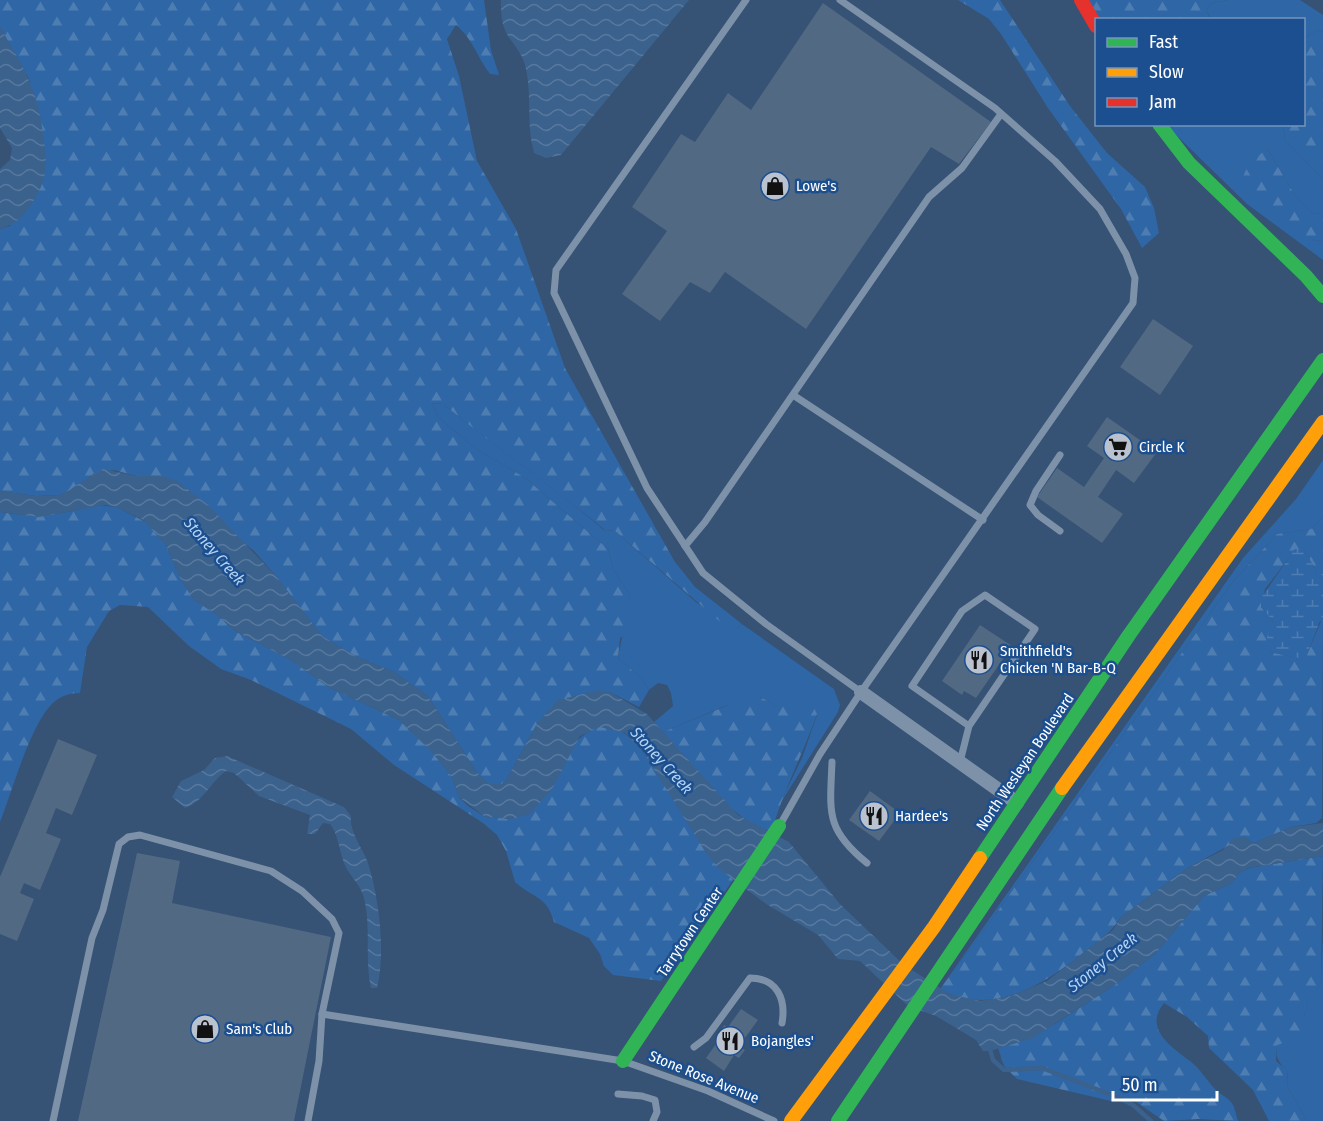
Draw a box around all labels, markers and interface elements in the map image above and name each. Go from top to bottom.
legend [1095,18,1305,126]
text: Fast [1149,31,1178,53]
text: Slow [1149,61,1184,83]
text: Jam [1149,91,1177,113]
shop icon: Lowe's [759,170,791,202]
place label: Lowe's [796,177,837,195]
supermarket icon: Circle K [1102,431,1134,463]
place label: Circle K [1139,438,1184,456]
water label: Stoney Creek [179,513,249,589]
place label: Smithfield's Chicken 'N Bar-B-Q [1000,642,1117,677]
restaurant icon: Smithfield's Chicken 'N Bar-B-Q [963,644,995,676]
street label: North Wesleyan Boulevard [972,690,1078,834]
water label: Stoney Creek [626,722,697,798]
restaurant icon: Hardee's [858,800,890,832]
place label: Hardee's [895,807,948,825]
street label: Tarrytown Center [653,883,727,980]
water label: Stoney Creek [1063,929,1141,997]
shop icon: Sam's Club [189,1013,221,1045]
place label: Sam's Club [226,1020,292,1038]
restaurant icon: Bojangles' [714,1025,746,1057]
place label: Bojangles' [751,1032,814,1050]
street label: Stone Rose Avenue [646,1047,762,1107]
scale bar [1113,1064,1216,1102]
text: 50 m [1122,1074,1158,1096]

